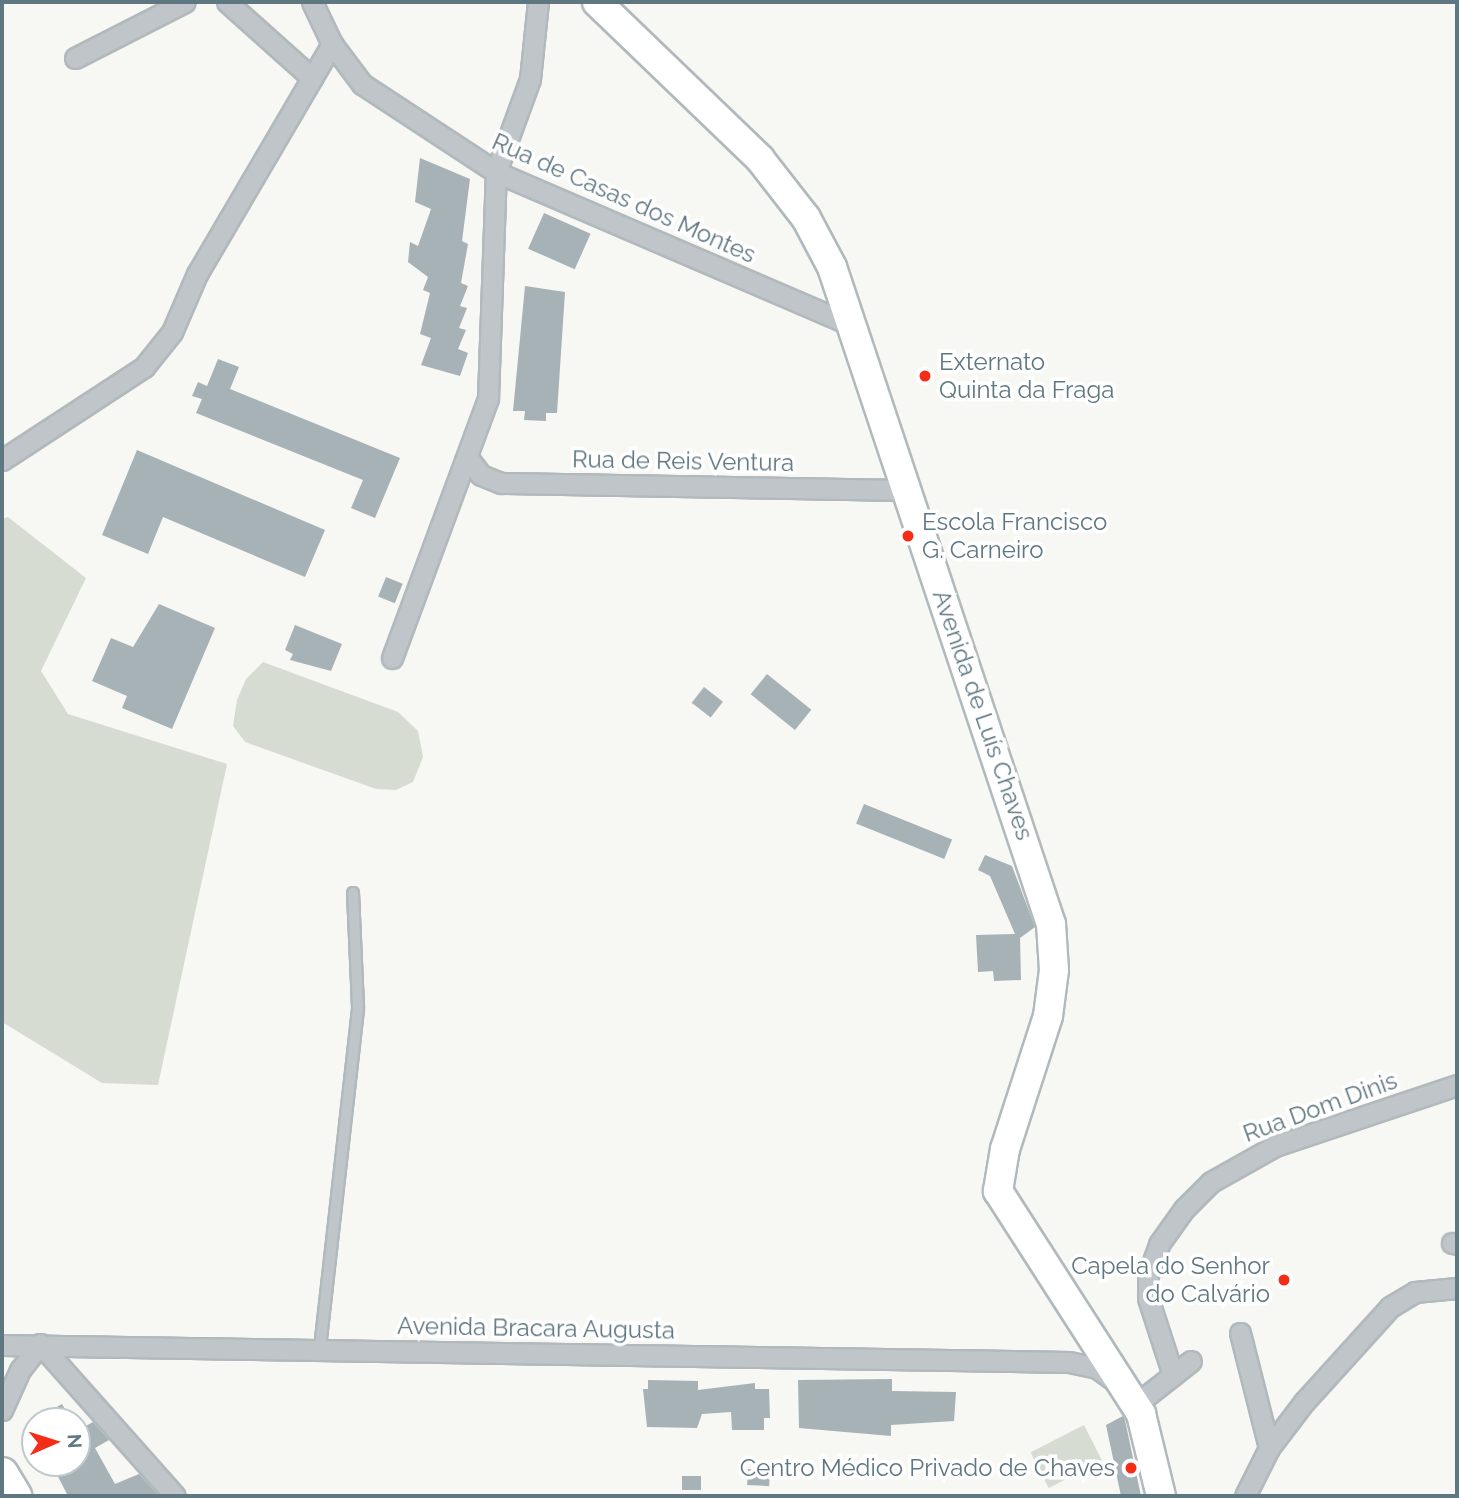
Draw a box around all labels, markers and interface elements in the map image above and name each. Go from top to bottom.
street label: Rua de Casas dos Montes [488,127,760,269]
place label: Externato Quinta da Fraga [939,348,1114,404]
marker: Externato Quinta da Fraga [917,368,933,384]
street label: Rua de Reis Ventura [571,445,795,477]
place label: Escola Francisco G. Carneiro [922,508,1107,564]
marker: Escola Francisco G. Carneiro [900,528,916,544]
street label: Avenida de Luís Chaves [927,586,1039,844]
street label: Rua Dom Dinis [1239,1066,1401,1148]
place label: Capela do Senhor do Calvário [1071,1252,1270,1308]
marker: Capela do Senhor do Calvário [1276,1272,1292,1288]
street label: Avenida Bracara Augusta [397,1311,675,1345]
north arrow [21,1407,91,1477]
text: N [64,1433,86,1449]
place label: Centro Médico Privado de Chaves [740,1454,1115,1482]
marker: Centro Médico Privado de Chaves [1121,1458,1141,1478]

